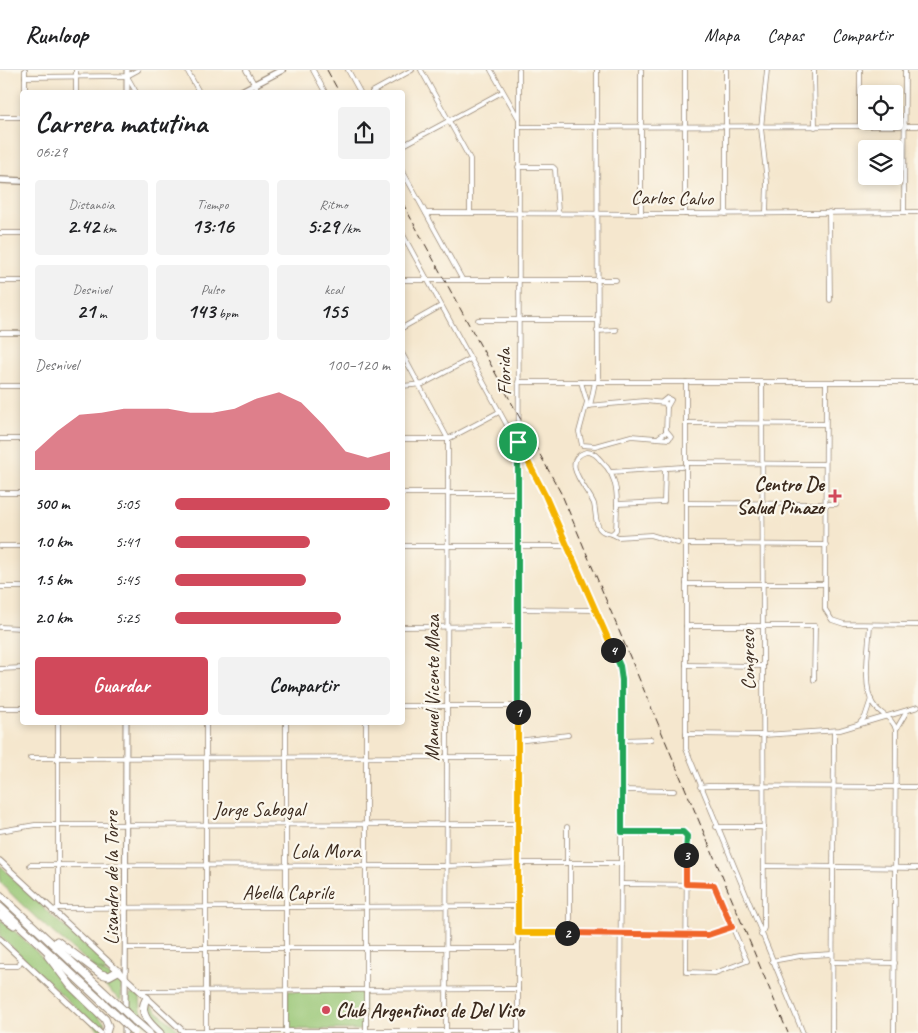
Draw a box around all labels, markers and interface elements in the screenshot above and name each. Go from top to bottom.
text: Runloop [25,20,88,50]
text: Mapa [704,24,739,46]
text: Capas [767,24,804,46]
text: Compartir [832,24,893,46]
map controls [858,85,903,185]
button: locate [858,85,903,130]
text: Carrera matutina [35,105,207,140]
button: share [338,107,390,159]
button: layers [858,140,903,185]
text: 06:29 [35,142,67,162]
street label: Carlos Calvo [631,185,714,211]
text: Distancia [69,196,114,213]
text: Tiempo [197,196,228,213]
text: Ritmo [319,196,348,213]
text: 2.42 [67,213,99,239]
text: 13:16 [191,213,234,239]
text: 5:29 [307,213,339,239]
text: km [99,220,116,237]
text: /km [339,220,360,237]
text: Desnivel [72,281,111,298]
text: Pulso [201,281,224,298]
text: kcal [324,281,343,298]
text: 21 [76,298,95,324]
text: 143 [187,298,215,324]
text: 155 [320,298,347,324]
text: m [95,305,107,322]
text: bpm [215,305,238,322]
street label: Florida [491,347,517,396]
text: Desnivel [35,355,78,375]
text: 100–120 m [327,355,390,375]
pin [497,421,539,463]
icon: arrive [504,428,532,456]
place label: Centro De Salud Pinazo [737,472,826,520]
marker: Centro De Salud Pinazo [828,489,842,503]
text: 500 m [35,494,69,514]
text: 5:05 [115,494,140,514]
text: 1.0 km [35,532,72,552]
text: 5:41 [115,532,140,552]
text: 1.5 km [35,570,72,590]
text: 5:45 [115,570,140,590]
text: 2.0 km [35,608,72,628]
text: 5:25 [115,608,140,628]
street label: Manuel Vicente Maza [420,613,445,761]
street label: Congreso [735,629,761,690]
pin: 4 [600,638,626,662]
text: 4 [610,642,617,659]
button: Guardar [35,657,208,715]
button: Compartir [218,657,390,715]
pin: 1 [506,700,530,724]
text: 1 [515,704,522,721]
street label: Jorge Sabogal [213,797,308,822]
street label: Lisandro de la Torre [99,809,124,945]
street label: Lola Mora [291,839,362,864]
pin: 3 [674,842,698,868]
text: 3 [683,847,690,864]
street label: Abella Caprile [243,880,335,905]
pin: 2 [554,920,580,946]
text: 2 [564,925,571,942]
place label: Club Argentinos de Del Viso [336,998,526,1023]
marker: Club Argentinos de Del Viso [320,1004,332,1016]

